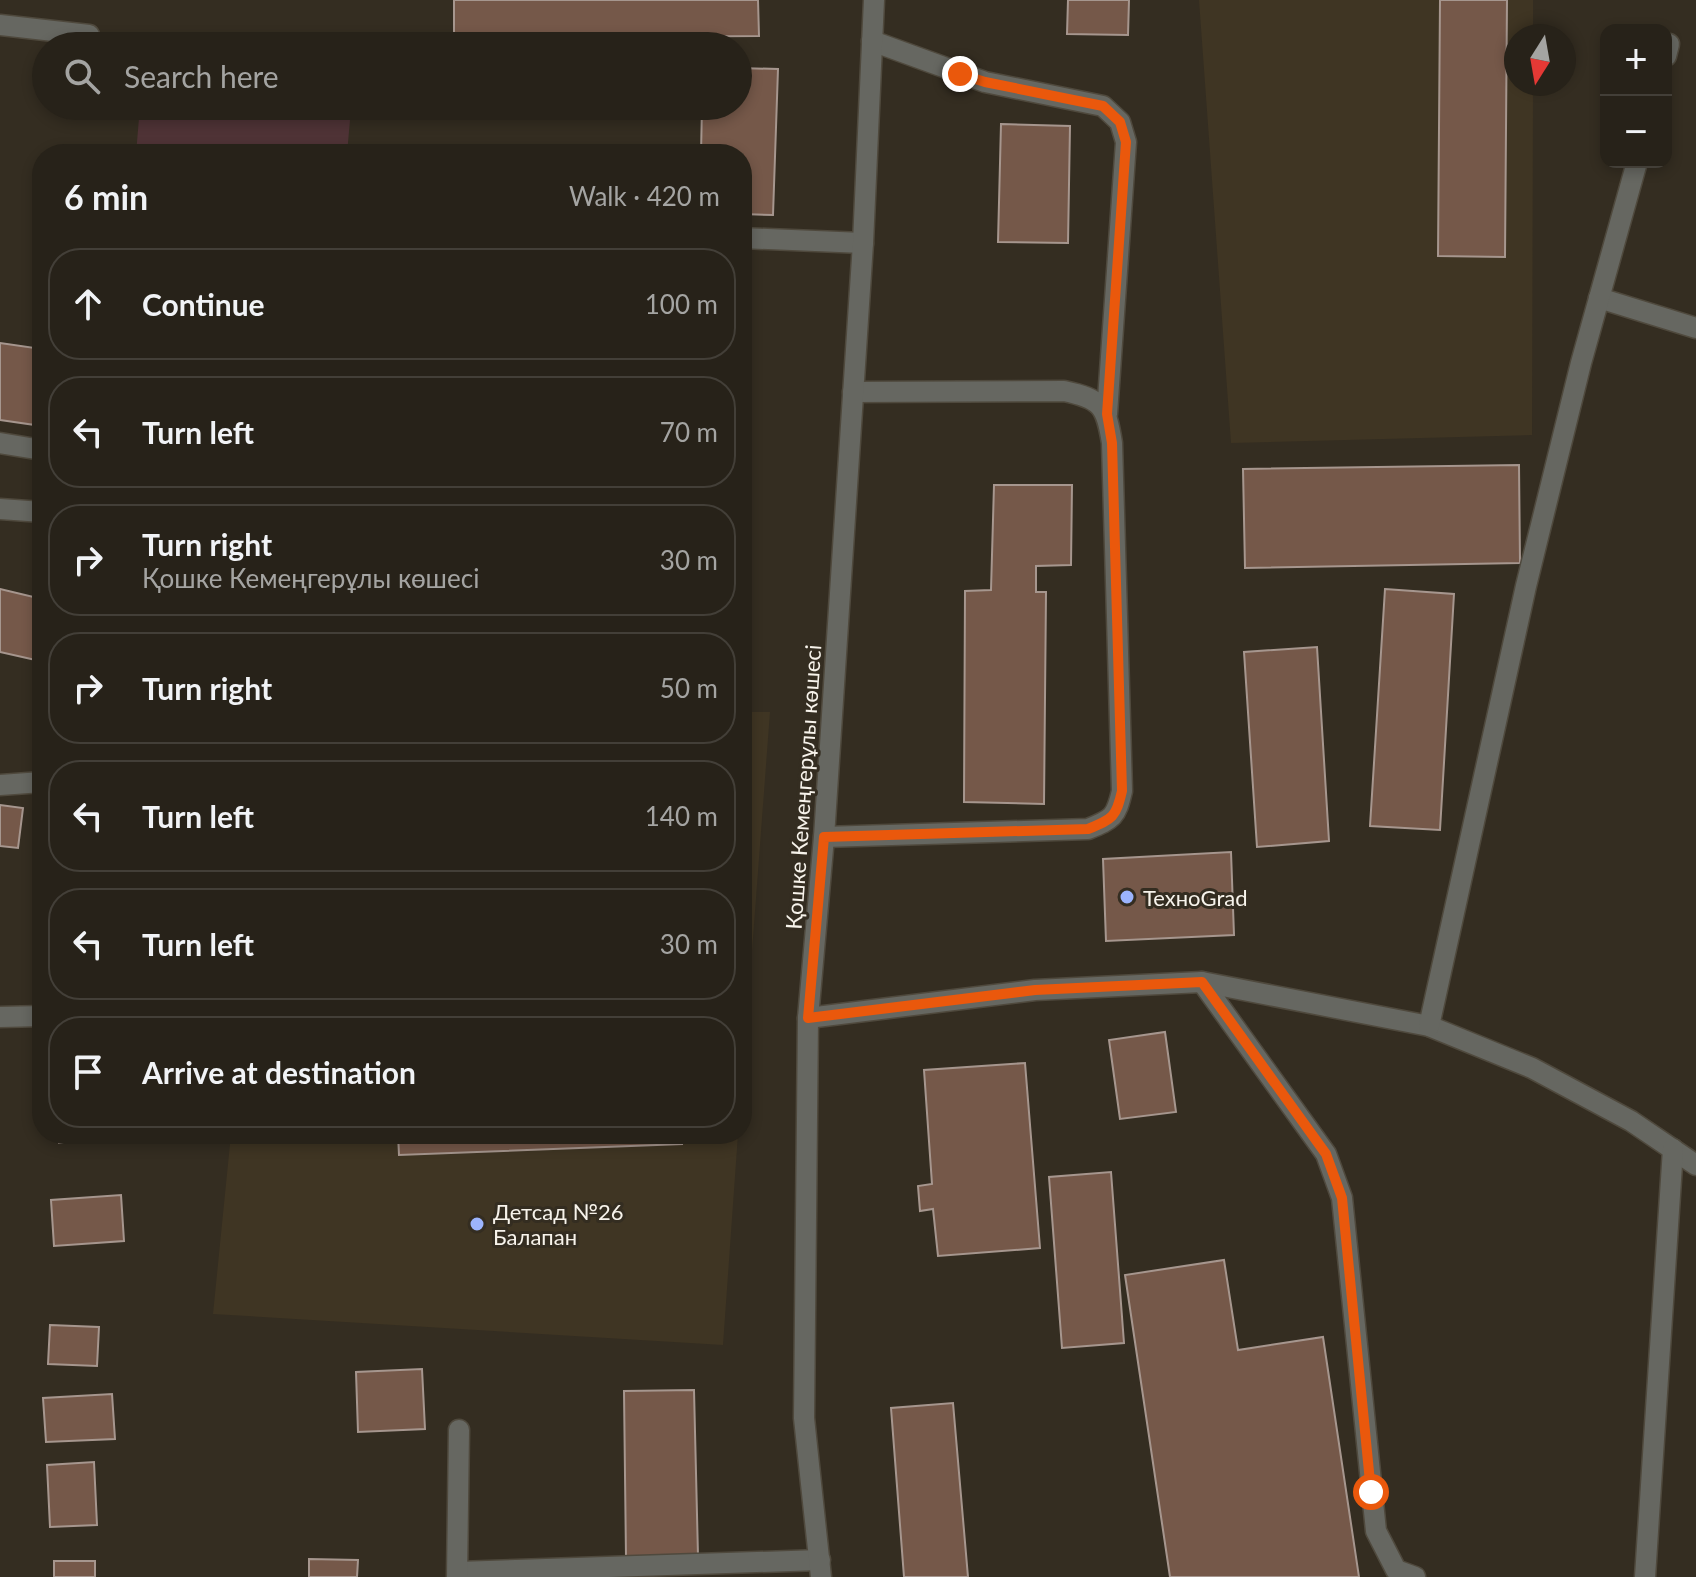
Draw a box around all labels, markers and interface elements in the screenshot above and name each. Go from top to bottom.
north arrow [1504,24,1576,96]
map controls [1600,24,1672,168]
button: + [1600,24,1672,96]
search box [32,32,752,120]
icon: search [60,54,104,98]
route end [942,56,978,92]
text: Search here [124,58,279,94]
button: − [1600,96,1672,168]
text: 6 min [64,176,148,217]
text: Walk · 420 m [569,180,720,212]
icon: ahead [66,282,110,326]
text: Continue [142,286,265,322]
text: 100 m [645,288,718,320]
icon: left [66,410,110,454]
text: Turn left [142,414,254,450]
text: 70 m [660,416,718,448]
text: Turn right [142,526,272,562]
icon: right [66,538,110,582]
text: 30 m [660,544,718,576]
text: Қошке Кемеңгерұлы көшесі [142,562,479,594]
street label: Қошке Кемеңгерұлы көшесі [780,644,826,930]
icon: right [66,666,110,710]
text: Turn right [142,670,272,706]
text: 50 m [660,672,718,704]
icon: left [66,794,110,838]
text: Turn left [142,798,254,834]
text: 140 m [645,800,718,832]
place label: ТехноGrad [1143,884,1248,911]
marker: ТехноGrad [1118,888,1136,906]
icon: left [66,922,110,966]
text: Turn left [142,926,254,962]
text: 30 m [660,928,718,960]
icon: arrive [66,1050,110,1094]
text: Arrive at destination [142,1054,416,1090]
place label: Детсад №26 Балапан [493,1198,623,1250]
marker: Детсад №26 Балапан [468,1215,486,1233]
route start [1353,1474,1389,1510]

